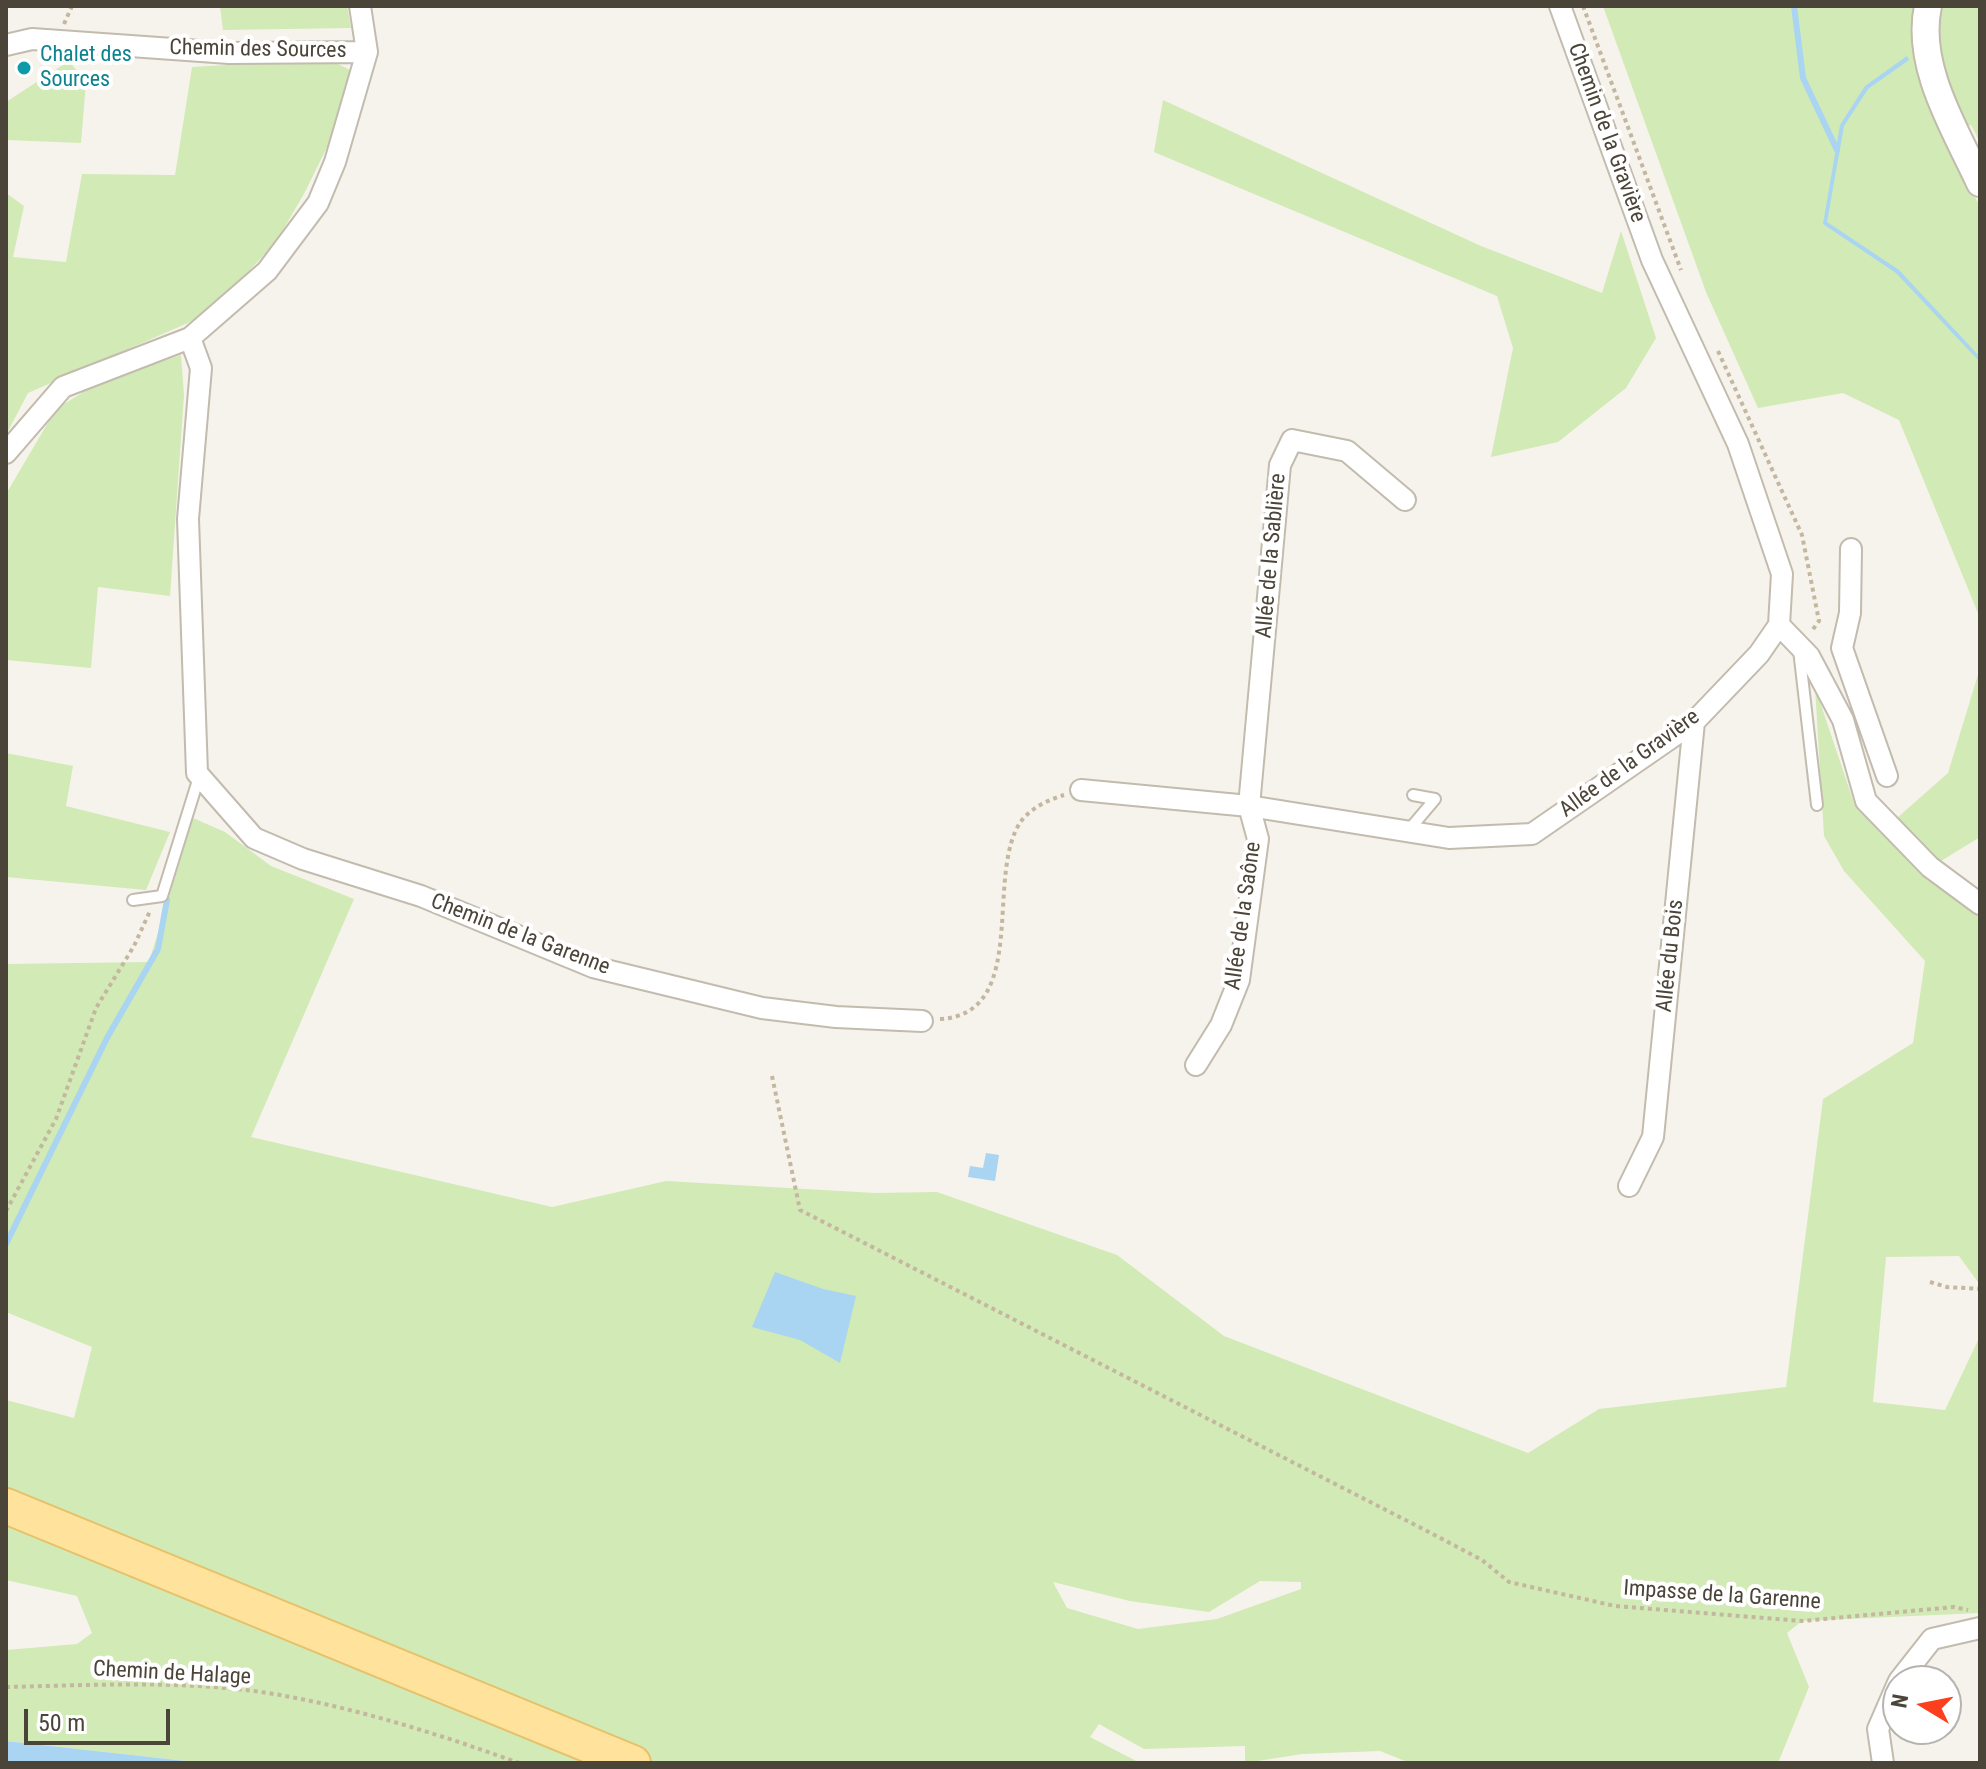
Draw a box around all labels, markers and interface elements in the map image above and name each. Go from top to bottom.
street label: Chemin des Sources [169,35,347,65]
street label: Chemin de la Gravière [1561,40,1651,226]
place label: Chalet des Sources [40,42,132,94]
marker: Chalet des Sources [15,59,33,77]
street label: Allée de la Sablière [1252,472,1292,640]
street label: Allée de la Gravière [1555,704,1705,824]
street label: Allée de la Saône [1221,840,1267,992]
street label: Chemin de la Garenne [427,889,613,981]
street label: Allée du Bois [1652,898,1690,1014]
street label: Impasse de la Garenne [1622,1576,1822,1616]
street label: Chemin de Halage [92,1657,252,1691]
north arrow [1882,1665,1962,1745]
text: N [1886,1692,1913,1710]
scale bar [28,1693,174,1743]
text: 50 m [38,1709,85,1737]

